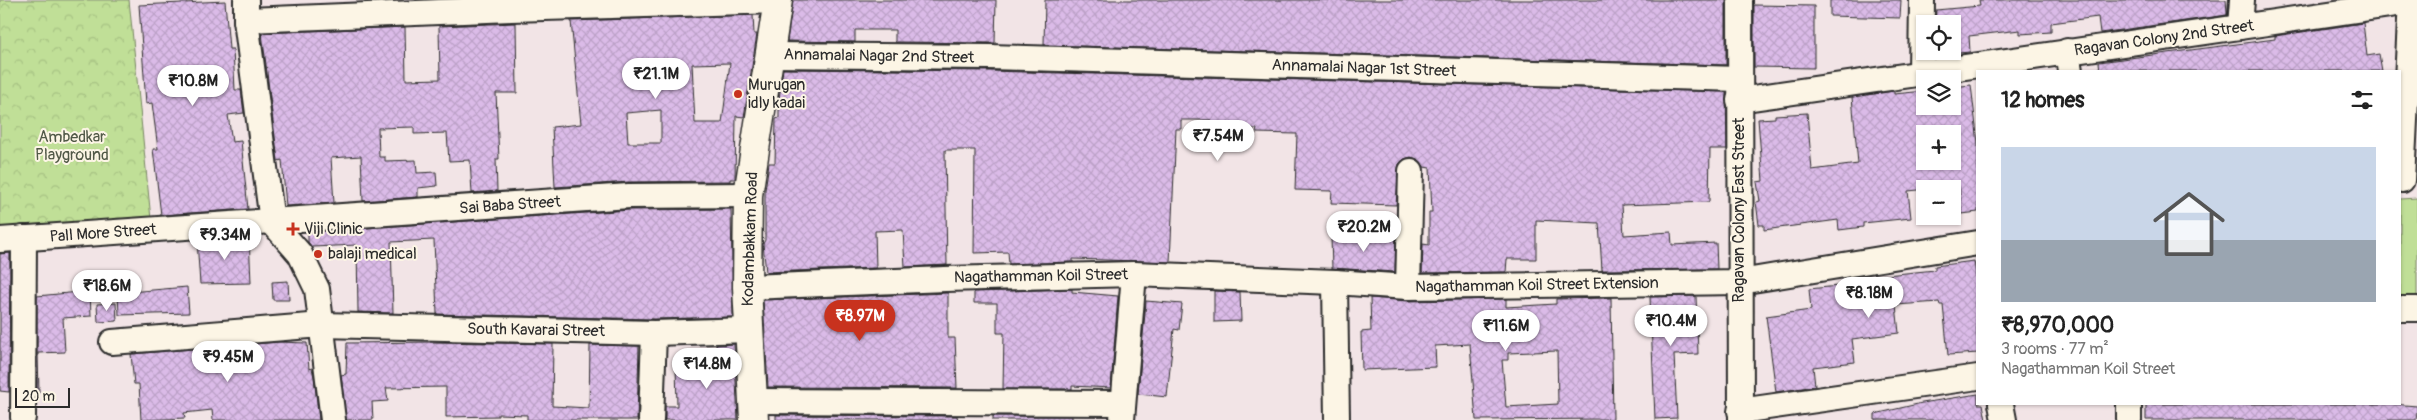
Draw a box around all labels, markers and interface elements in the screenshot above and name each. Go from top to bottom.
map controls [1916,15,1961,225]
button: locate [1916,15,1961,60]
street label: Ragavan Colony 2nd Street [2073,15,2256,61]
street label: Annamalai Nagar 2nd Street [783,44,975,68]
street label: Annamalai Nagar 1st Street [1271,55,1457,81]
pin: ₹21.1M [615,58,697,100]
pin: ₹10.8M [152,64,234,107]
text: ₹21.1M [633,64,679,84]
button: layers [1916,70,1961,115]
text: ₹10.8M [168,71,218,91]
place label: Murugan idly kadai [748,75,805,113]
icon: filters [2348,86,2376,114]
text: 12 homes [2001,87,2084,114]
marker: Murugan idly kadai [732,88,744,100]
street label: Ragavan Colony East Street [1729,117,1749,302]
pin: ₹7.54M [1177,120,1259,162]
button: + [1916,125,1961,170]
text: ₹7.54M [1192,126,1244,146]
park label: Ambedkar Playground [35,127,109,165]
street label: Kodambakkam Road [738,171,762,307]
icon: home [2144,179,2234,269]
button: − [1916,180,1961,225]
street label: Sai Baba Street [459,191,562,219]
pin: ₹20.2M [1323,210,1405,253]
text: ₹20.2M [1337,217,1391,237]
pin: ₹9.34M [184,218,266,261]
street label: Pall More Street [49,219,158,247]
place label: Viji Clinic [304,219,363,239]
marker: Viji Clinic [286,222,300,236]
text: ₹9.34M [199,225,251,245]
place label: balaji medical [328,244,417,264]
marker: balaji medical [312,248,324,260]
street label: Nagathamman Koil Street [954,264,1129,288]
pin: ₹18.6M [66,270,148,312]
street label: Nagathamman Koil Street Extension [1415,273,1659,297]
text: ₹18.6M [83,276,131,296]
pin: ₹8.18M [1828,276,1910,319]
text: ₹8.18M [1845,283,1893,303]
pin: ₹8.97M [819,300,901,342]
pin: ₹10.4M [1630,304,1712,347]
text: ₹8.97M [835,306,885,326]
pin: ₹11.6M [1465,310,1547,352]
text: ₹10.4M [1645,311,1697,331]
text: ₹8,970,000 [2001,312,2114,339]
text: ₹11.6M [1483,316,1529,336]
street label: South Kavarai Street [467,319,606,341]
text: 3 rooms · 77 m² [2001,339,2109,359]
pin: ₹9.45M [187,340,269,383]
text: ₹9.45M [203,347,253,367]
pin: ₹14.8M [666,348,748,390]
text: ₹14.8M [683,354,731,374]
text: Nagathamman Koil Street [2001,359,2175,379]
scale bar [15,385,70,408]
text: 20 m [22,388,55,405]

